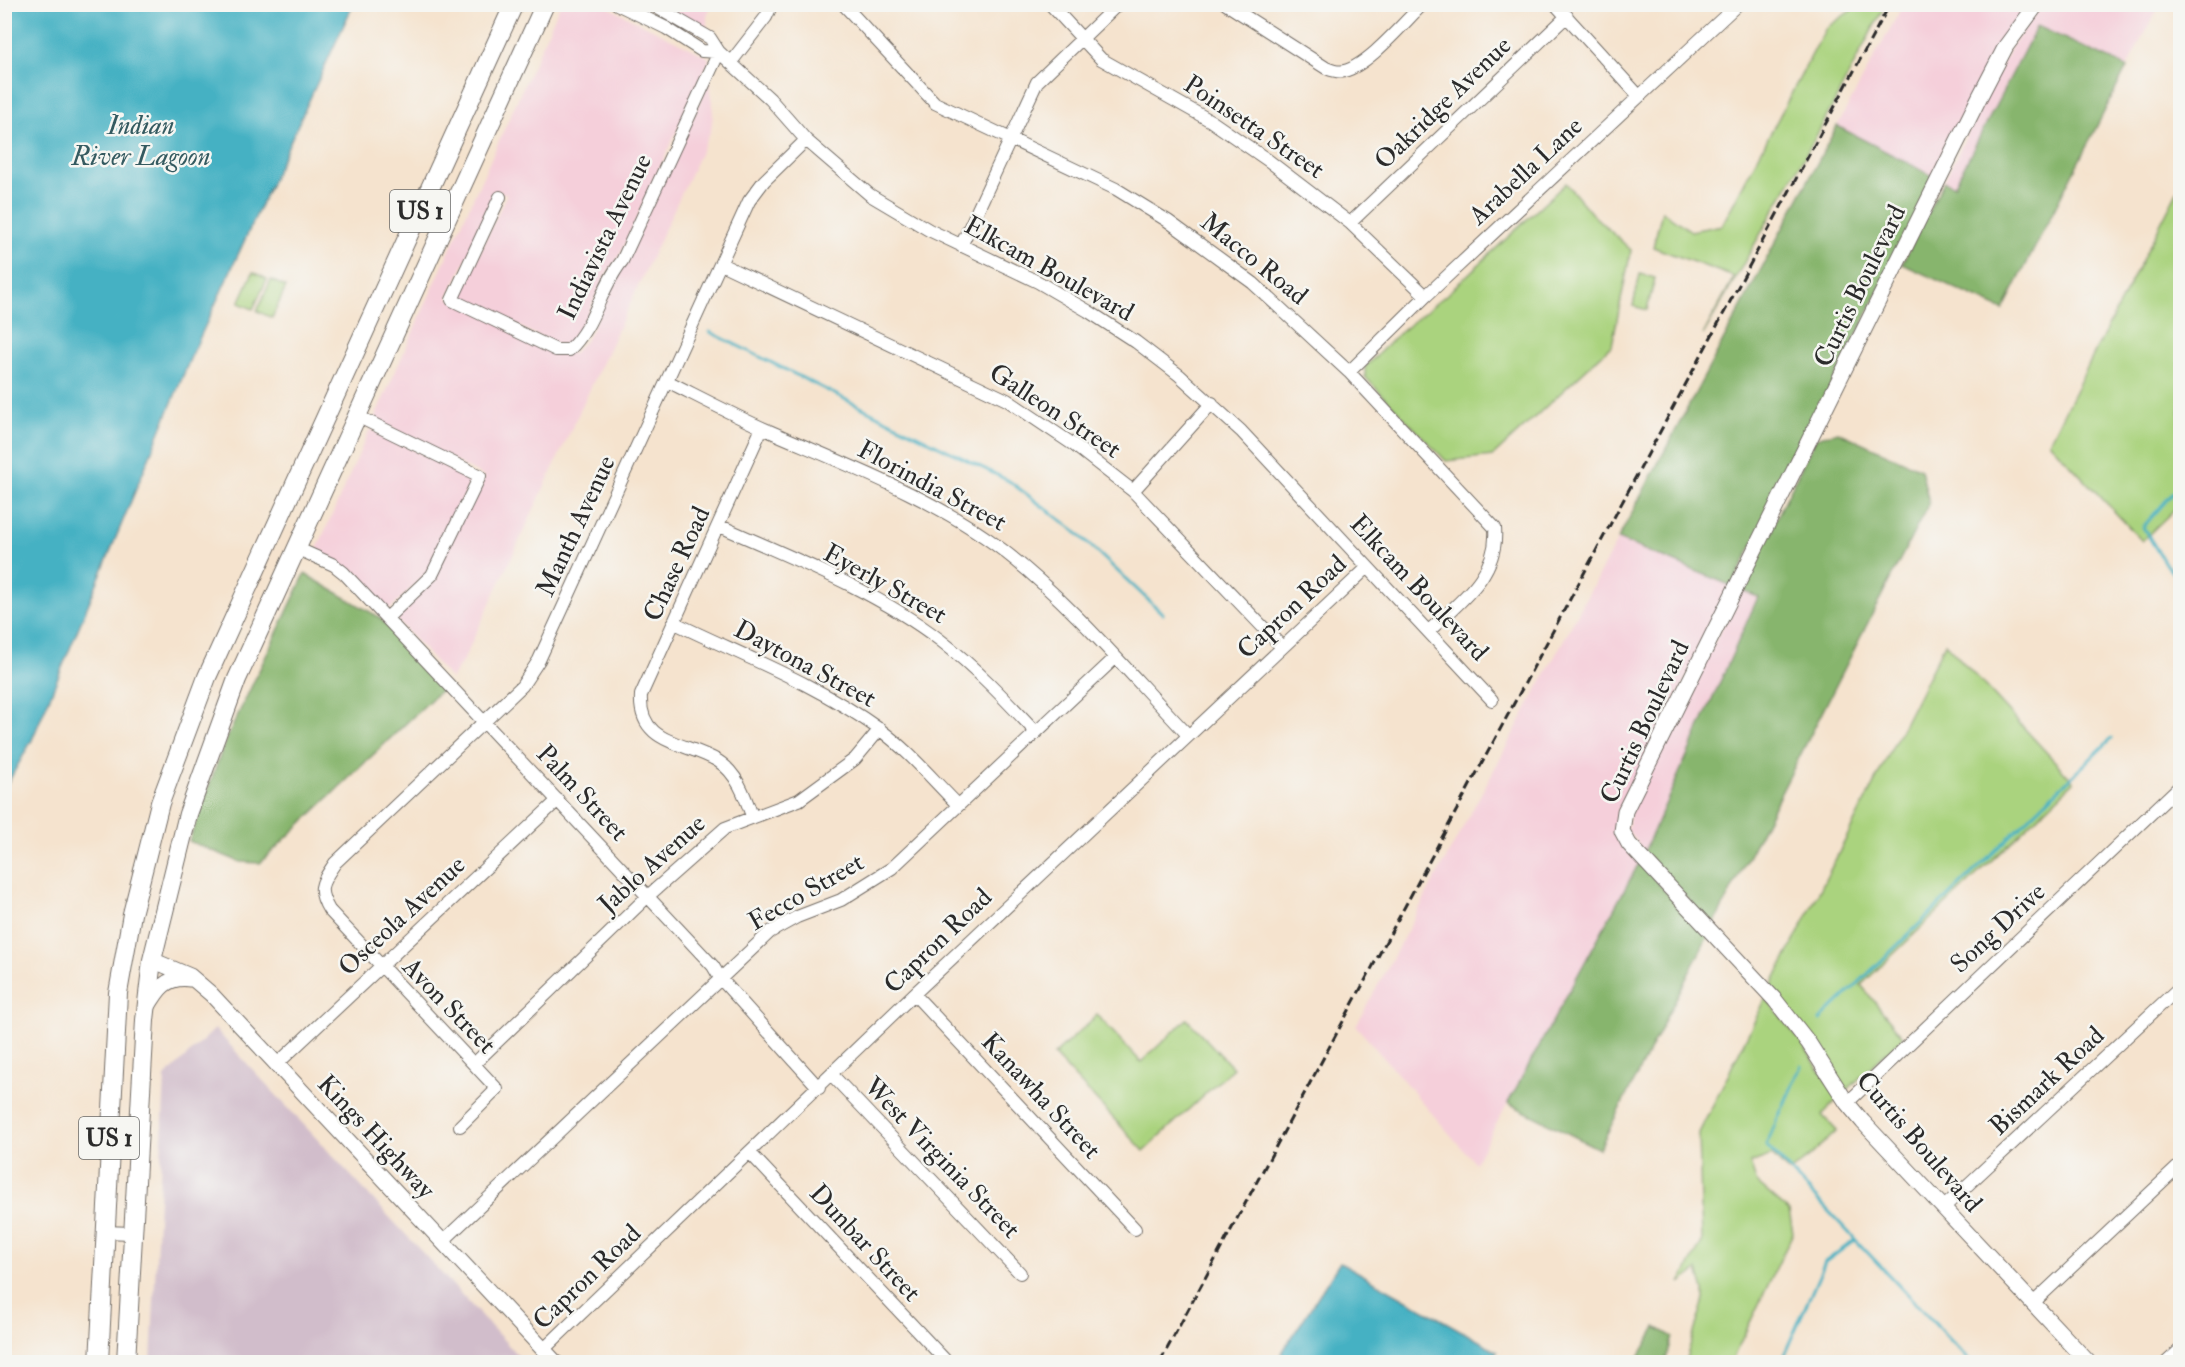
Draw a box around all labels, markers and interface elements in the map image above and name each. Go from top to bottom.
street label: Oakridge Avenue [1368,30,1518,176]
street label: Poinsetta Street [1178,68,1330,186]
water label: Indian River Lagoon [71,109,210,173]
street label: Arabella Lane [1462,110,1590,232]
street label: Indiavista Avenue [551,149,659,325]
road number: US 1 [390,190,450,232]
street label: Curtis Boulevard [1807,200,1913,372]
street label: Macco Road [1194,206,1314,312]
street label: Elkcam Boulevard [959,209,1139,329]
street label: Galleon Street [983,357,1127,465]
street label: Florindia Street [852,433,1012,539]
street label: Manth Avenue [529,450,623,602]
street label: Chase Road [637,501,718,626]
street label: Elkcam Boulevard [1343,508,1495,668]
street label: Eyerly Street [818,537,952,631]
street label: Capron Road [1231,548,1354,666]
street label: Daytona Street [729,613,881,715]
street label: Curtis Boulevard [1593,635,1697,809]
street label: Palm Street [529,738,635,848]
street label: Jablo Avenue [591,808,712,921]
street label: Fecco Street [743,846,869,938]
street label: Osceola Avenue [332,849,472,983]
street label: Song Drive [1944,876,2052,980]
street label: Capron Road [877,881,1000,1001]
street label: Avon Street [395,951,503,1061]
street label: Bismark Road [1983,1020,2111,1142]
street label: Kanawha Street [974,1026,1108,1166]
street label: Curtis Boulevard [1849,1065,1989,1219]
street label: Kings Highway [310,1068,442,1206]
street label: West Virginia Street [856,1070,1027,1245]
road number: US 1 [79,1117,139,1159]
street label: Dunbar Street [802,1178,928,1308]
street label: Capron Road [526,1217,649,1337]

